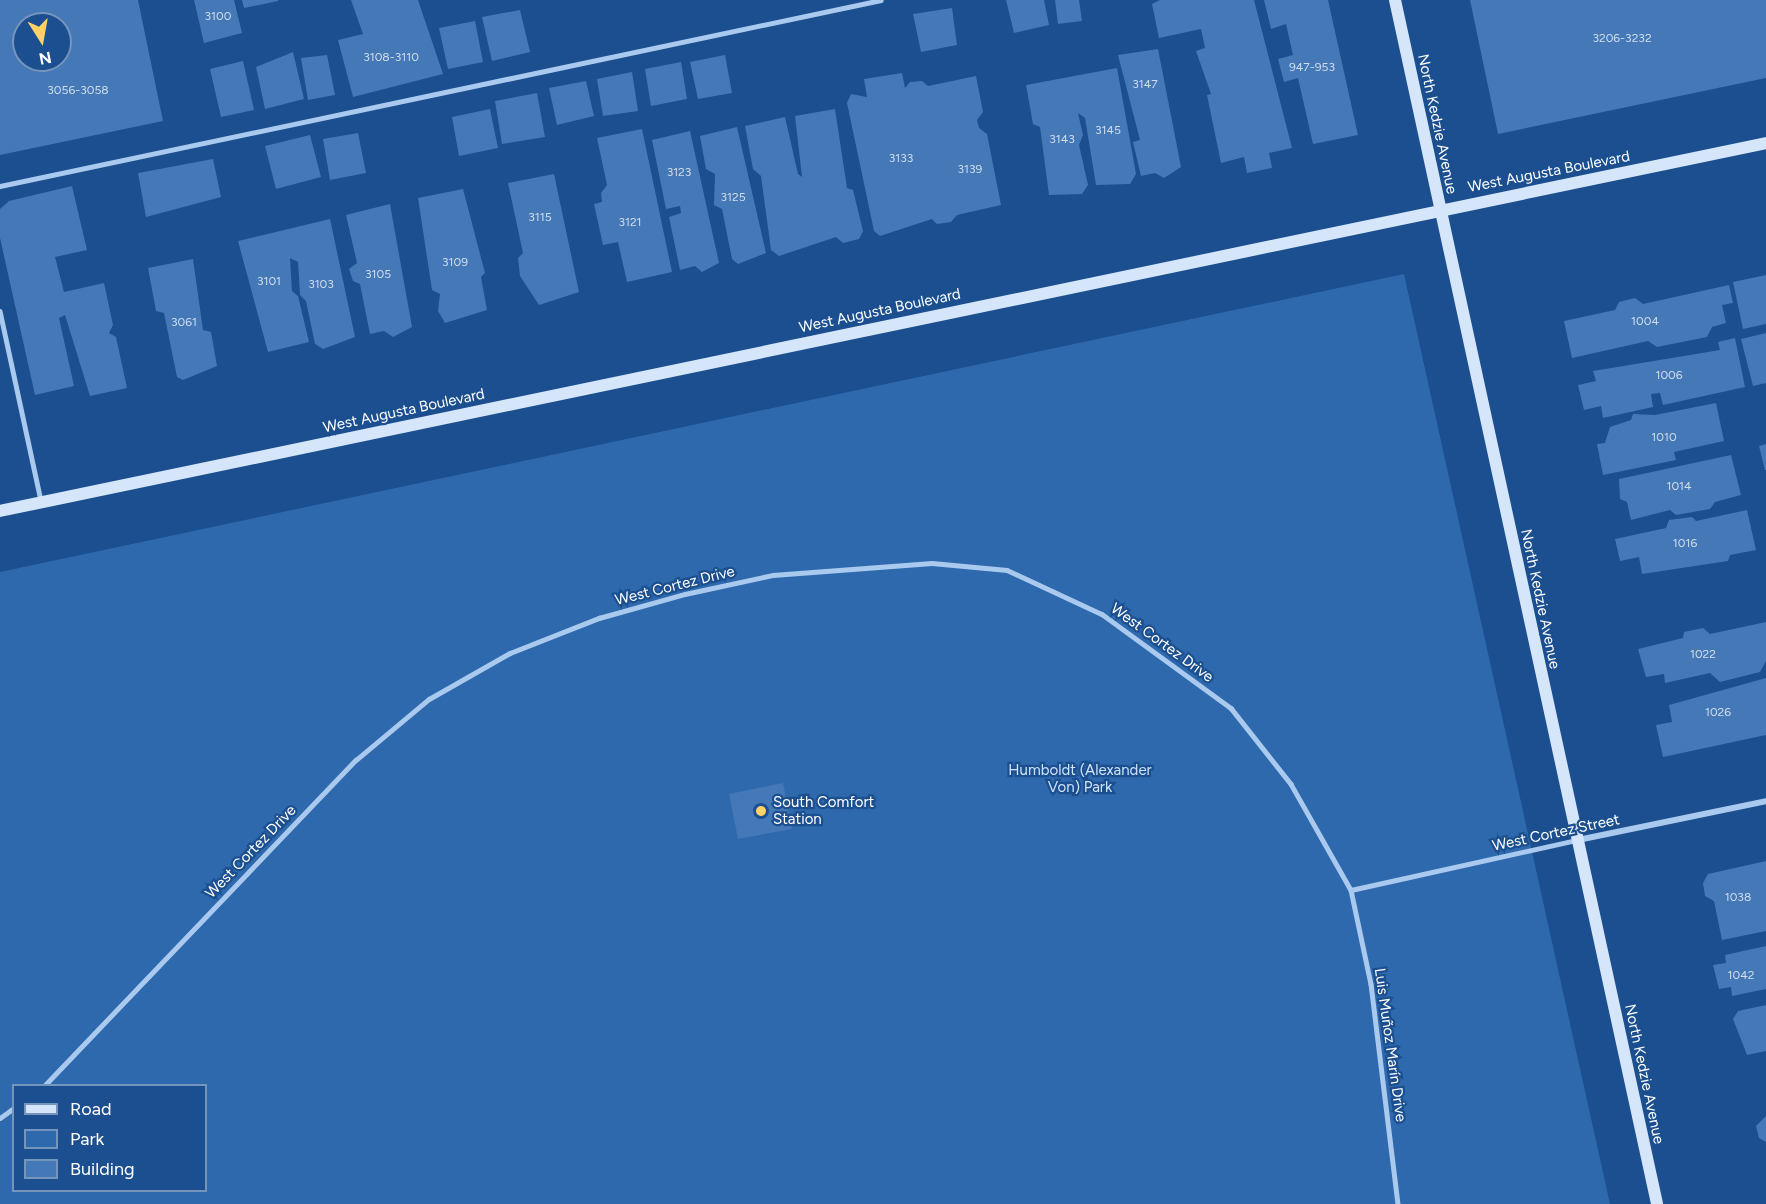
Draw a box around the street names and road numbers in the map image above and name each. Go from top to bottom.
street label: North Kedzie Avenue [1413,52,1461,196]
street label: West Augusta Boulevard [1466,147,1632,197]
street label: West Augusta Boulevard [798,285,962,337]
street label: West Augusta Boulevard [322,385,486,437]
street label: North Kedzie Avenue [1516,527,1564,671]
street label: West Cortez Drive [613,562,737,610]
street label: West Cortez Drive [1107,600,1217,686]
street label: West Cortez Drive [202,802,300,902]
street label: West Cortez Street [1491,811,1621,855]
street label: Luis Muñoz Marín Drive [1370,967,1410,1123]
street label: North Kedzie Avenue [1620,1002,1668,1146]

